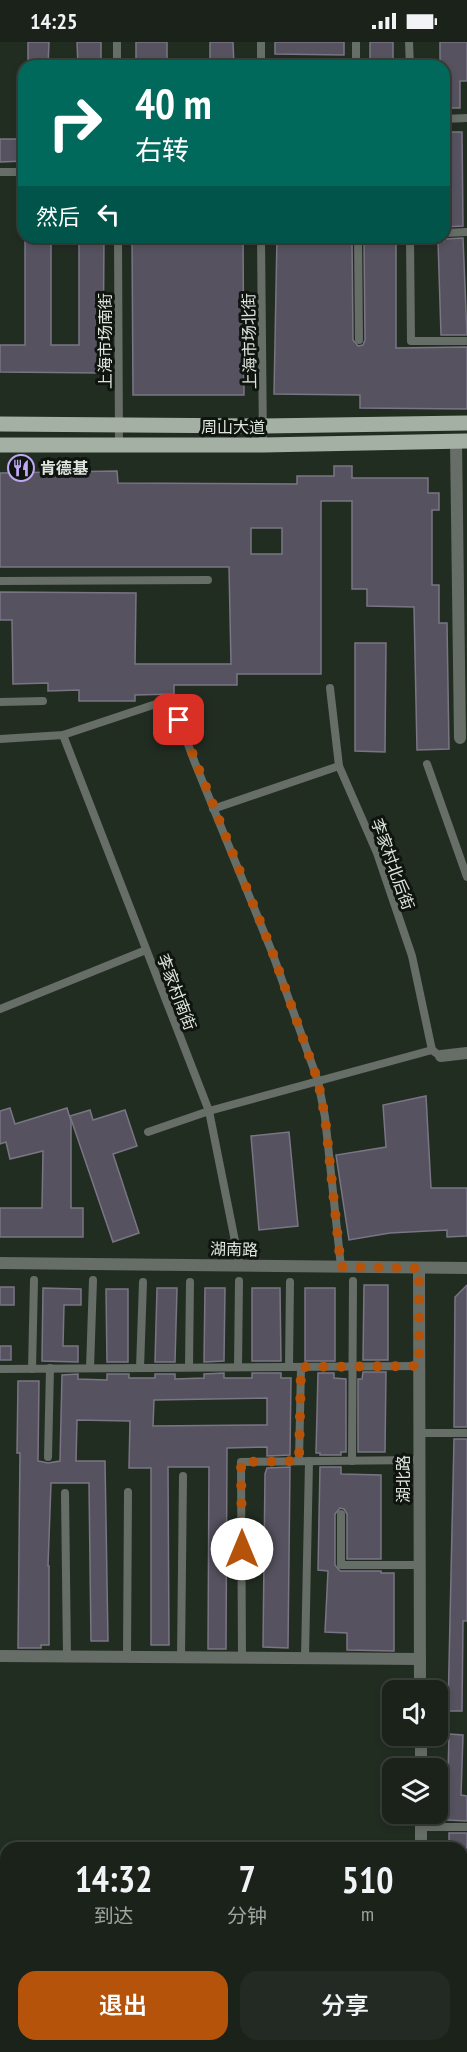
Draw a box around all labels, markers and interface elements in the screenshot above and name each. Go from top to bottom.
text: 14:25 [30,7,78,35]
text: 40 m [135,76,212,131]
icon: right [36,84,114,162]
text: 右转 [135,133,189,167]
icon: left [92,198,125,231]
text: 然后 [36,203,80,231]
street label: 上海市场南街 [95,293,115,389]
street label: 上海市场北街 [238,293,260,389]
street label: 周山大道 [201,417,265,437]
restaurant icon: 肯德基 [6,453,36,483]
place label: 肯德基 [40,458,89,478]
pin [153,694,204,745]
icon: arrive [162,703,195,736]
street label: 李家村北后街 [367,815,419,913]
street label: 李家村南街 [153,951,201,1033]
street label: 湖南路 [210,1239,258,1259]
street label: 湖北路 [393,1455,413,1503]
position arrow [210,1517,274,1581]
map controls [382,1680,448,1824]
button: sound [382,1680,448,1746]
button: layers [382,1758,448,1824]
text: 14:32 [75,1855,153,1902]
text: 7 [239,1855,256,1902]
text: 510 [342,1856,393,1903]
text: m [361,1901,374,1927]
text: 到达 [94,1903,134,1929]
text: 分钟 [227,1903,267,1929]
button: 退出 [18,1971,228,2040]
button: 分享 [240,1971,450,2040]

